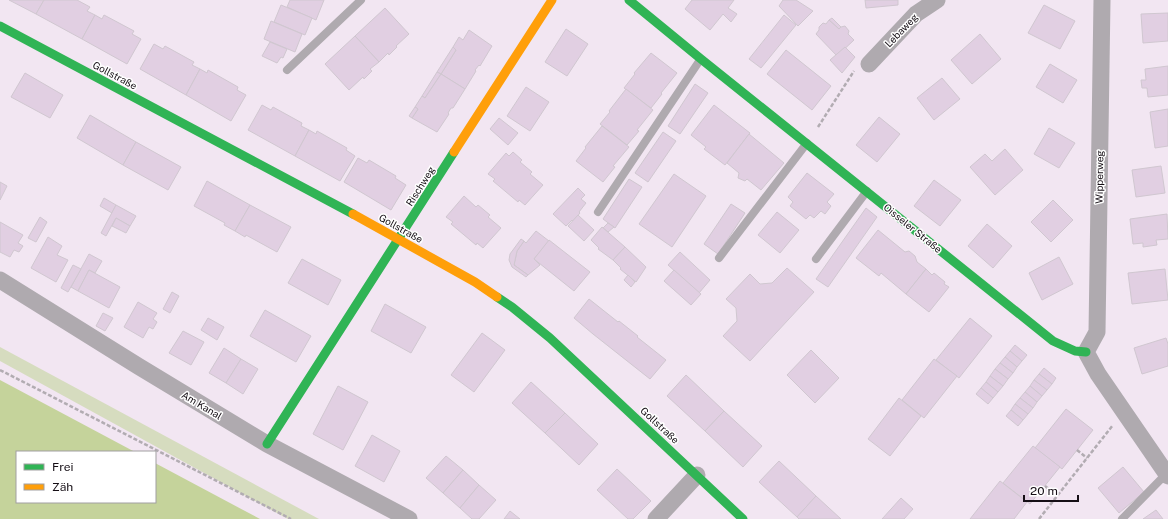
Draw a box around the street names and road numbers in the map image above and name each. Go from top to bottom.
street label: Lebaweg [882,11,920,49]
street label: Gollstraße [91,58,139,92]
street label: Wipperweg [1093,150,1105,204]
street label: Rischweg [403,164,437,208]
street label: Oisseler Straße [881,201,945,255]
street label: Gollstraße [377,211,425,245]
street label: Am Kanal [180,388,224,422]
street label: Gollstraße [638,404,682,446]

